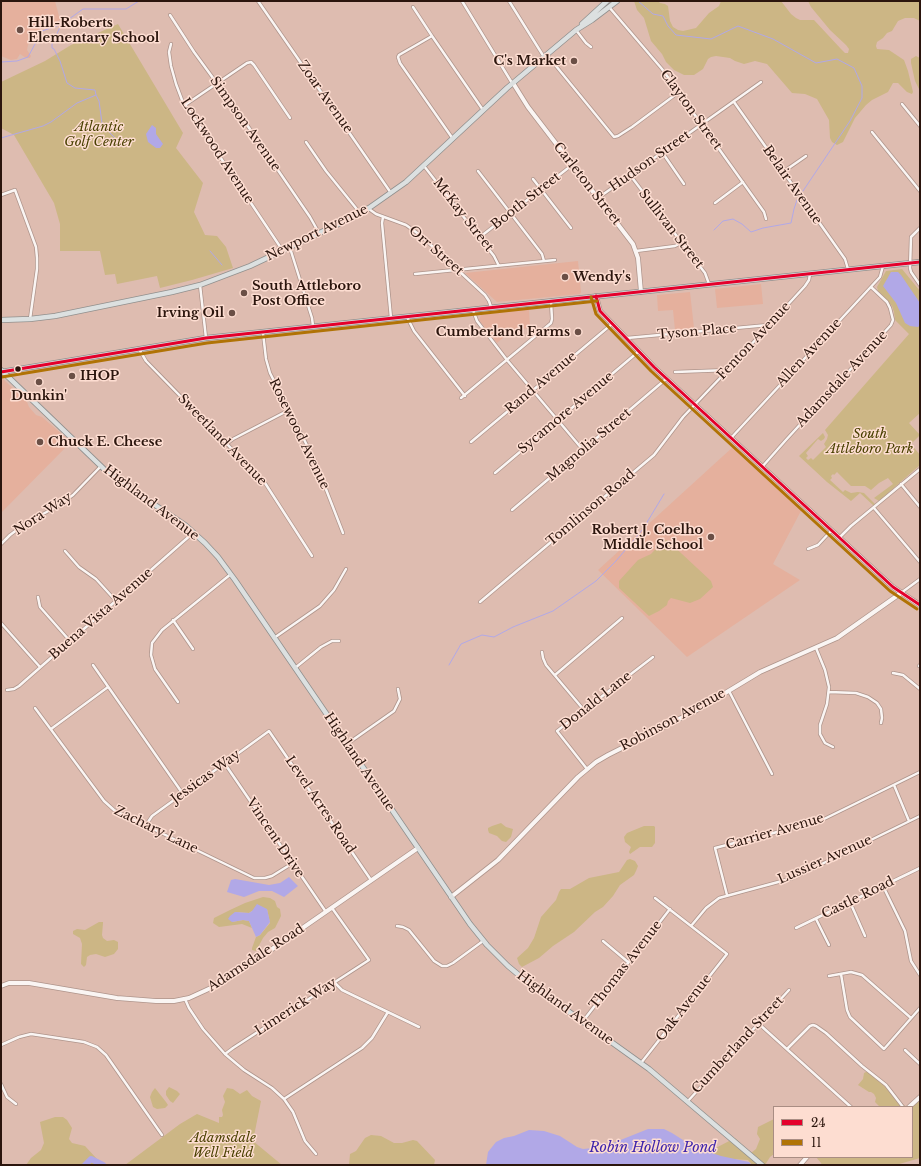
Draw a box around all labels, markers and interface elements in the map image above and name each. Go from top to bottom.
place label: Hill-Roberts Elementary School [28,15,159,46]
marker: Hill-Roberts Elementary School [15,25,25,35]
place label: C's Market [494,53,566,69]
marker: C's Market [569,56,579,66]
street label: Zoar Avenue [294,58,356,136]
street label: Clayton Street [657,67,725,153]
street label: Simpson Avenue [206,74,284,174]
street label: Lockwood Avenue [177,95,257,207]
park label: Atlantic Golf Center [64,119,134,150]
street label: Hudson Street [606,127,694,195]
street label: Carleton Street [550,140,624,228]
street label: Belair Avenue [759,143,825,227]
street label: Booth Street [488,169,564,233]
street label: McKay Street [429,175,497,255]
street label: Sullivan Street [635,186,707,272]
street label: Newport Avenue [264,202,370,264]
street label: Orr Street [405,223,467,279]
place label: Wendy's [573,269,631,285]
marker: Wendy's [560,272,570,282]
place label: South Attleboro Post Office [252,278,361,309]
marker: South Attleboro Post Office [239,288,249,298]
street label: Fenton Avenue [714,299,794,383]
place label: Irving Oil [157,305,224,321]
marker: Irving Oil [227,308,237,318]
street label: Allen Avenue [773,315,845,391]
street label: Tyson Place [657,321,737,343]
place label: Cumberland Farms [436,324,570,340]
marker: Cumberland Farms [573,327,583,337]
street label: Adamsdale Avenue [793,327,891,431]
street label: Rand Avenue [502,349,580,417]
unlabelled marker [13,364,23,374]
place label: IHOP [80,368,119,384]
street label: Sycamore Avenue [515,369,617,457]
marker: IHOP [67,371,77,381]
street label: Rosewood Avenue [265,376,333,492]
marker: Dunkin' [34,377,44,387]
place label: Dunkin' [11,388,67,404]
street label: Sweetland Avenue [174,391,270,489]
street label: Magnolia Street [544,405,634,485]
park label: South Attleboro Park [826,426,914,457]
place label: Chuck E. Cheese [48,434,162,450]
marker: Chuck E. Cheese [35,437,45,447]
street label: Highland Avenue [100,462,202,544]
street label: Tomlinson Road [544,466,638,550]
street label: Nora Way [11,489,75,539]
place label: Robert J. Coelho Middle School [591,522,703,553]
marker: Robert J. Coelho Middle School [706,532,716,542]
street label: Buena Vista Avenue [46,565,156,663]
street label: Donald Lane [557,668,635,734]
street label: Robinson Avenue [618,686,728,754]
street label: Highland Avenue [320,710,398,814]
street label: Jessicas Way [168,747,244,807]
street label: Level Acres Road [282,753,358,857]
street label: Vincent Drive [243,795,307,881]
street label: Zachary Lane [111,803,201,857]
street label: Carrier Avenue [724,811,826,853]
street label: Lussier Avenue [776,832,874,888]
street label: Castle Road [819,874,897,922]
street label: Thomas Avenue [587,918,665,1012]
street label: Adamsdale Road [205,921,307,995]
street label: Highland Avenue [514,968,616,1048]
street label: Oak Avenue [653,971,715,1045]
street label: Limerick Way [252,975,340,1039]
street label: Cumberland Street [689,993,787,1097]
legend [773,1106,913,1158]
text: 24 [811,1115,825,1130]
park label: Adamsdale Well Field [190,1130,256,1161]
text: 11 [811,1135,822,1150]
water label: Robin Hollow Pond [589,1140,717,1156]

